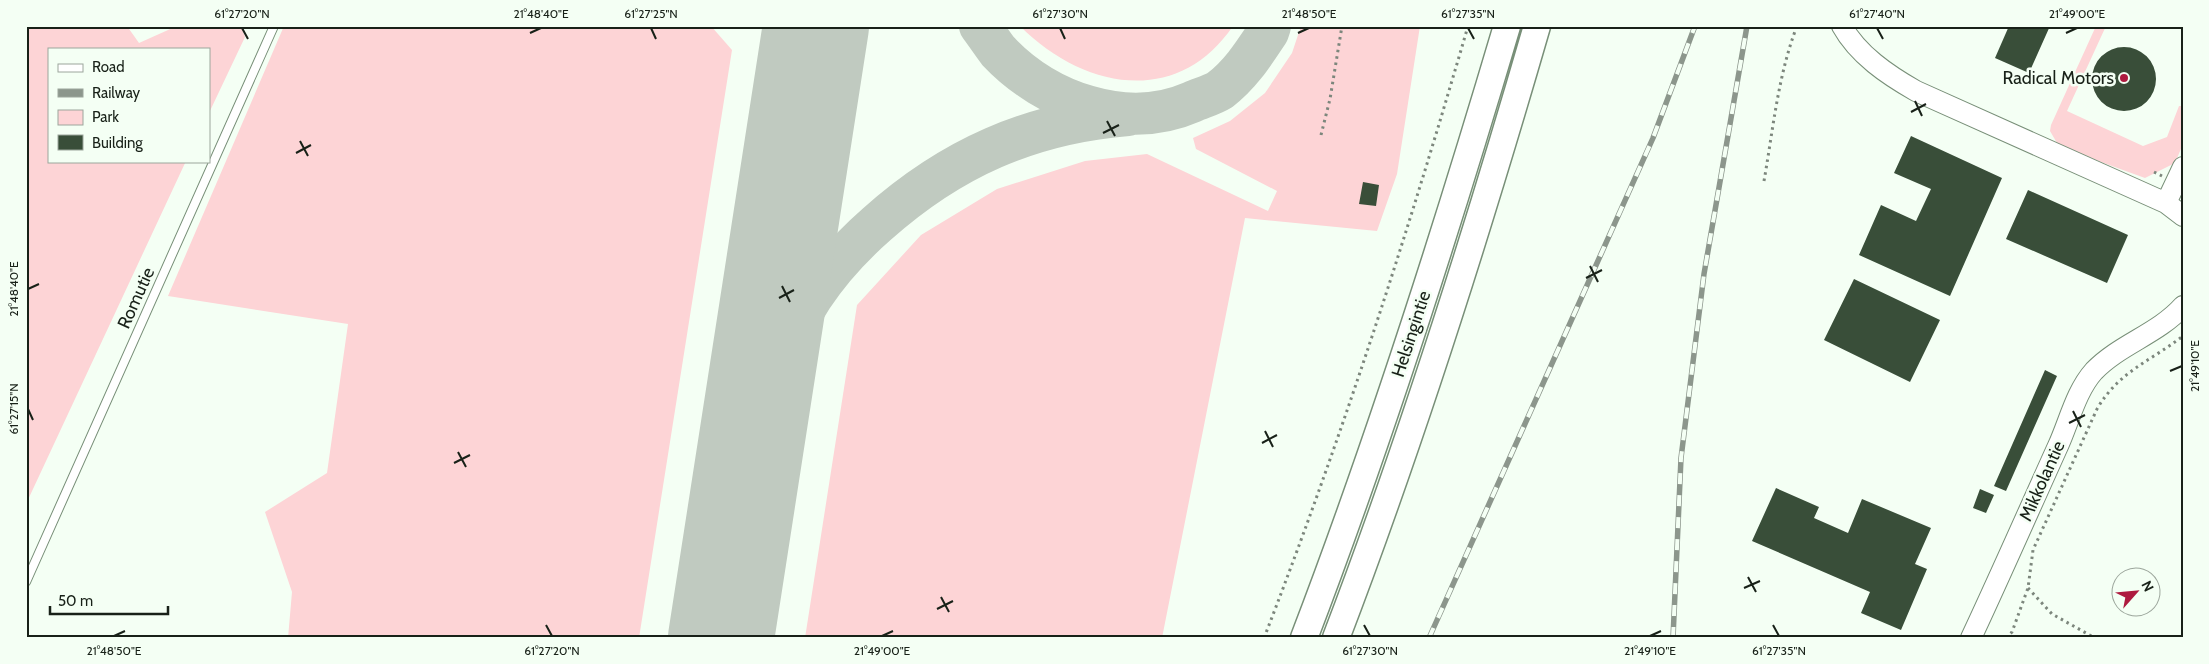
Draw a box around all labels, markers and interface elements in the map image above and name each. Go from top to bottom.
text: 61°27'20"N [214,6,270,21]
text: 21°48'40"E [513,6,569,21]
text: 61°27'25"N [624,6,678,21]
text: 61°27'30"N [1032,6,1088,21]
text: 21°48'50"E [1281,6,1337,21]
text: 61°27'35"N [1441,6,1495,21]
text: 61°27'40"N [1849,6,1905,21]
text: 21°49'00"E [2049,6,2106,21]
legend [48,48,210,162]
text: Road [92,58,125,76]
place label: Radical Motors [2002,67,2114,89]
marker: Radical Motors [2118,72,2130,84]
text: Railway [92,84,141,102]
text: Park [92,108,119,126]
text: Building [92,134,143,152]
text: 21°48'40"E [6,261,21,317]
street label: Romutie [113,264,159,332]
street label: Helsingintie [1387,288,1435,380]
text: 21°49'10"E [2187,340,2202,392]
text: 61°27'15"N [6,383,21,435]
street label: Mikkolantie [2015,437,2069,525]
north arrow [2112,566,2162,616]
text: N [2137,578,2158,595]
scale bar [50,584,168,616]
text: 50 m [58,592,93,610]
text: 21°48'50"E [86,643,142,658]
text: 61°27'20"N [524,643,580,658]
text: 21°49'00"E [854,643,911,658]
text: 61°27'30"N [1342,643,1398,658]
text: 21°49'10"E [1624,643,1676,658]
text: 61°27'35"N [1752,643,1806,658]

